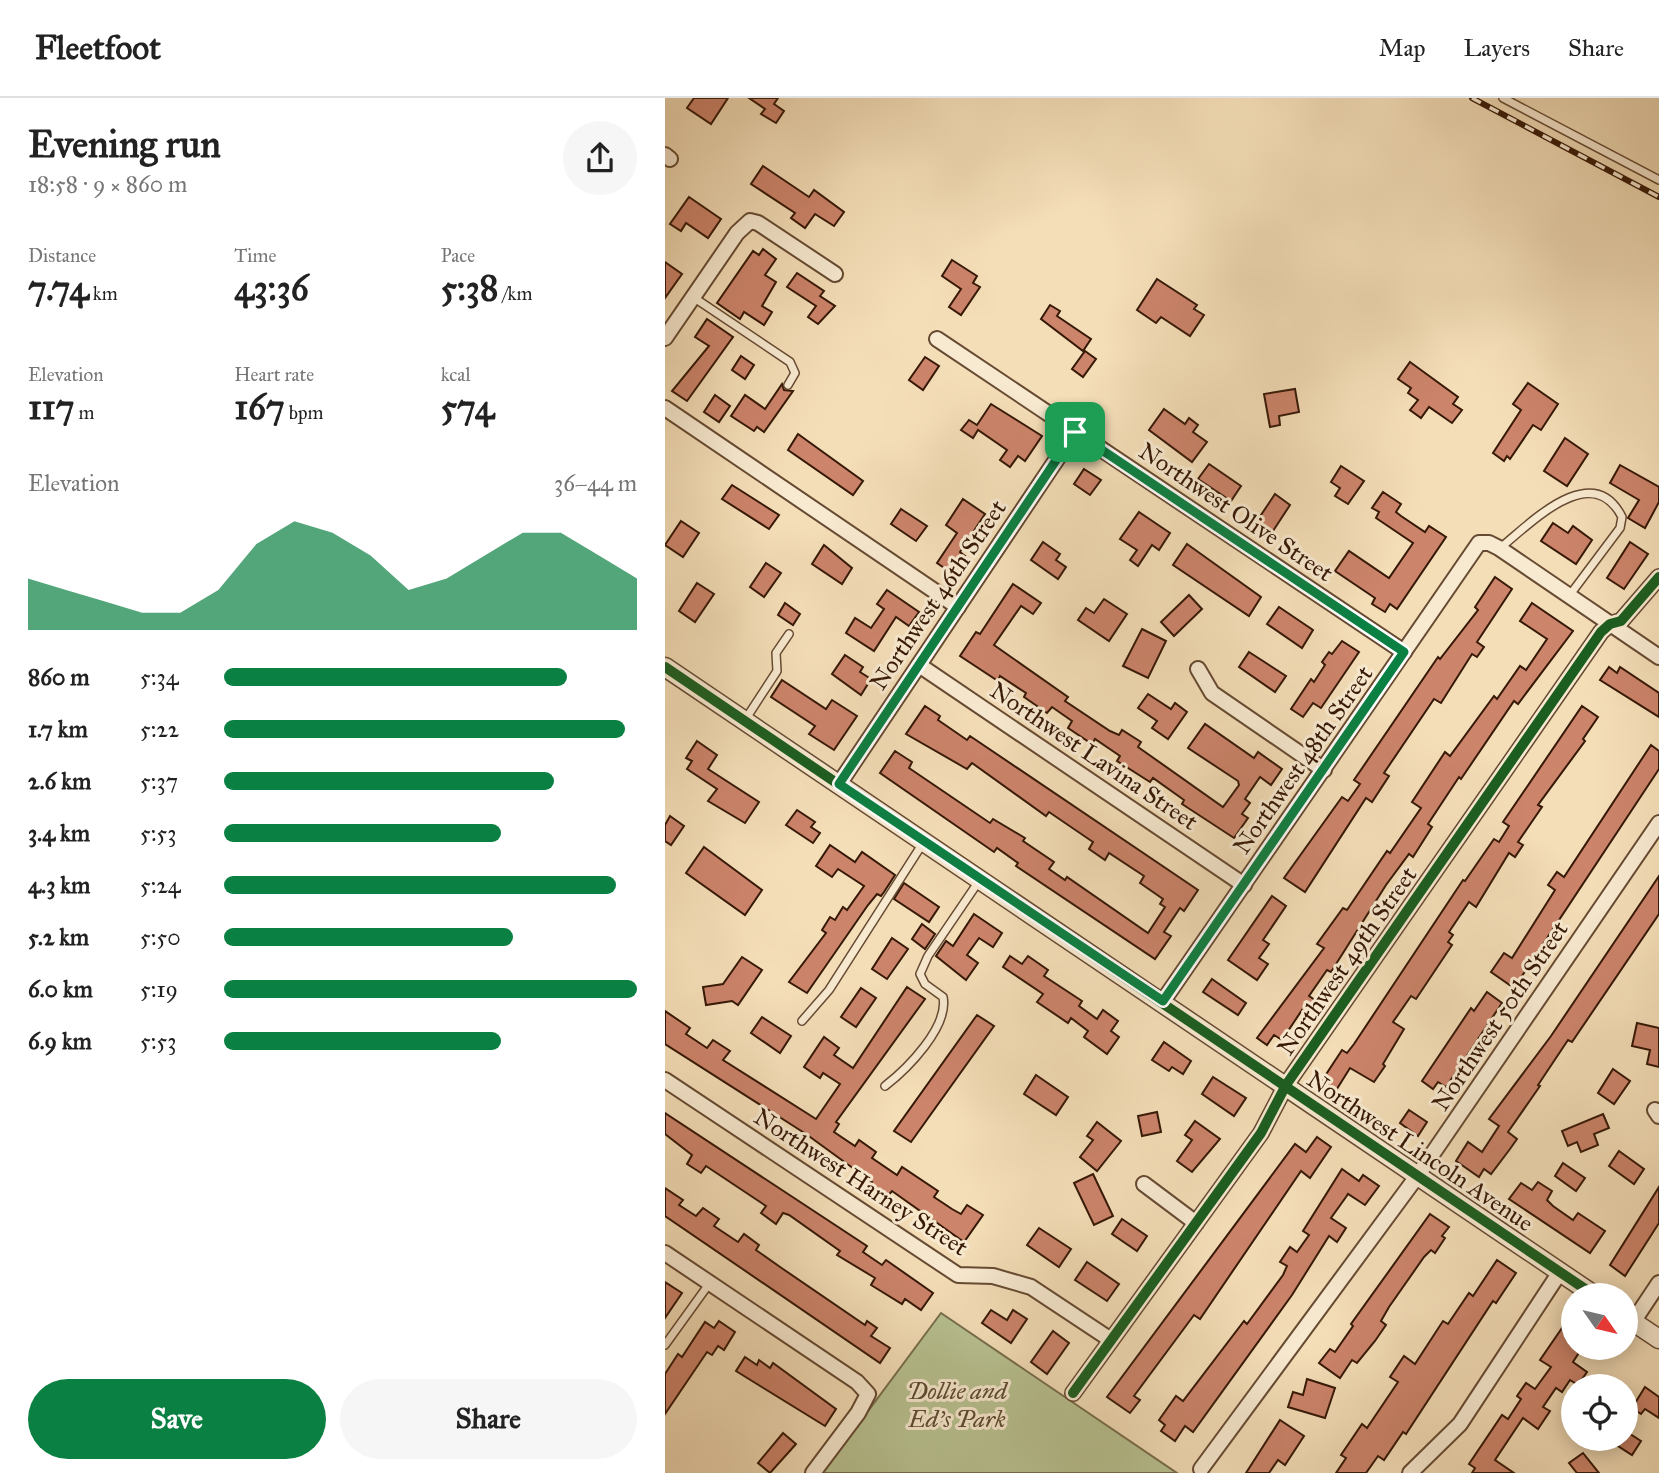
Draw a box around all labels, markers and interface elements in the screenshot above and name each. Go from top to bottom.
text: Fleetfoot [35,28,161,68]
text: Map [1379,33,1426,63]
text: Layers [1464,33,1530,63]
text: Share [1568,33,1624,63]
text: Evening run [28,121,221,167]
button: share [563,121,637,195]
text: 18:58 · 9 × 860 m [28,170,187,198]
text: Distance [28,244,96,267]
text: Time [234,244,276,267]
text: Pace [441,244,475,267]
text: 7.74 [28,267,89,310]
text: 43:36 [234,267,309,310]
text: 5:38 [441,267,498,310]
text: km [89,282,118,305]
text: /km [498,282,532,305]
text: Elevation [28,363,103,386]
text: Heart rate [234,363,314,386]
text: kcal [441,363,471,386]
text: 117 [28,386,74,429]
text: 167 [234,386,285,429]
text: 574 [441,386,494,429]
text: m [74,401,94,424]
text: bpm [285,401,323,424]
pin [1045,402,1105,462]
icon: arrive [1056,413,1094,451]
street label: Northwest Olive Street [1133,436,1339,588]
text: Elevation [28,469,119,497]
text: 36–44 m [554,469,637,497]
street label: Northwest 46th Street [863,494,1013,696]
street label: Northwest 48th Street [1227,659,1380,860]
text: 860 m [28,663,90,691]
text: 5:34 [140,663,179,691]
street label: Northwest Lavina Street [984,675,1204,837]
text: 1.7 km [28,715,88,743]
text: 5:22 [140,715,179,743]
text: 2.6 km [28,767,91,795]
text: 5:37 [140,767,178,795]
text: 3.4 km [28,819,90,847]
text: 5:53 [140,819,176,847]
street label: Northwest 49th Street [1271,860,1424,1061]
text: 4.3 km [28,871,90,899]
text: 5:24 [140,871,181,899]
street label: Northwest 50th Street [1425,915,1575,1117]
text: 5.2 km [28,923,89,951]
text: 5:50 [140,923,181,951]
text: 6.0 km [28,975,93,1003]
text: 5:19 [140,975,178,1003]
text: 6.9 km [28,1027,92,1055]
text: 5:53 [140,1027,176,1055]
street label: Northwest Lincoln Avenue [1301,1064,1539,1238]
street label: Northwest Harney Street [748,1101,974,1263]
north arrow [1561,1283,1638,1360]
map controls [1561,1283,1638,1451]
button: locate [1561,1374,1638,1451]
park label: Dollie and Ed's Park [907,1376,1009,1434]
button: Save [28,1379,326,1459]
button: Share [340,1379,637,1459]

